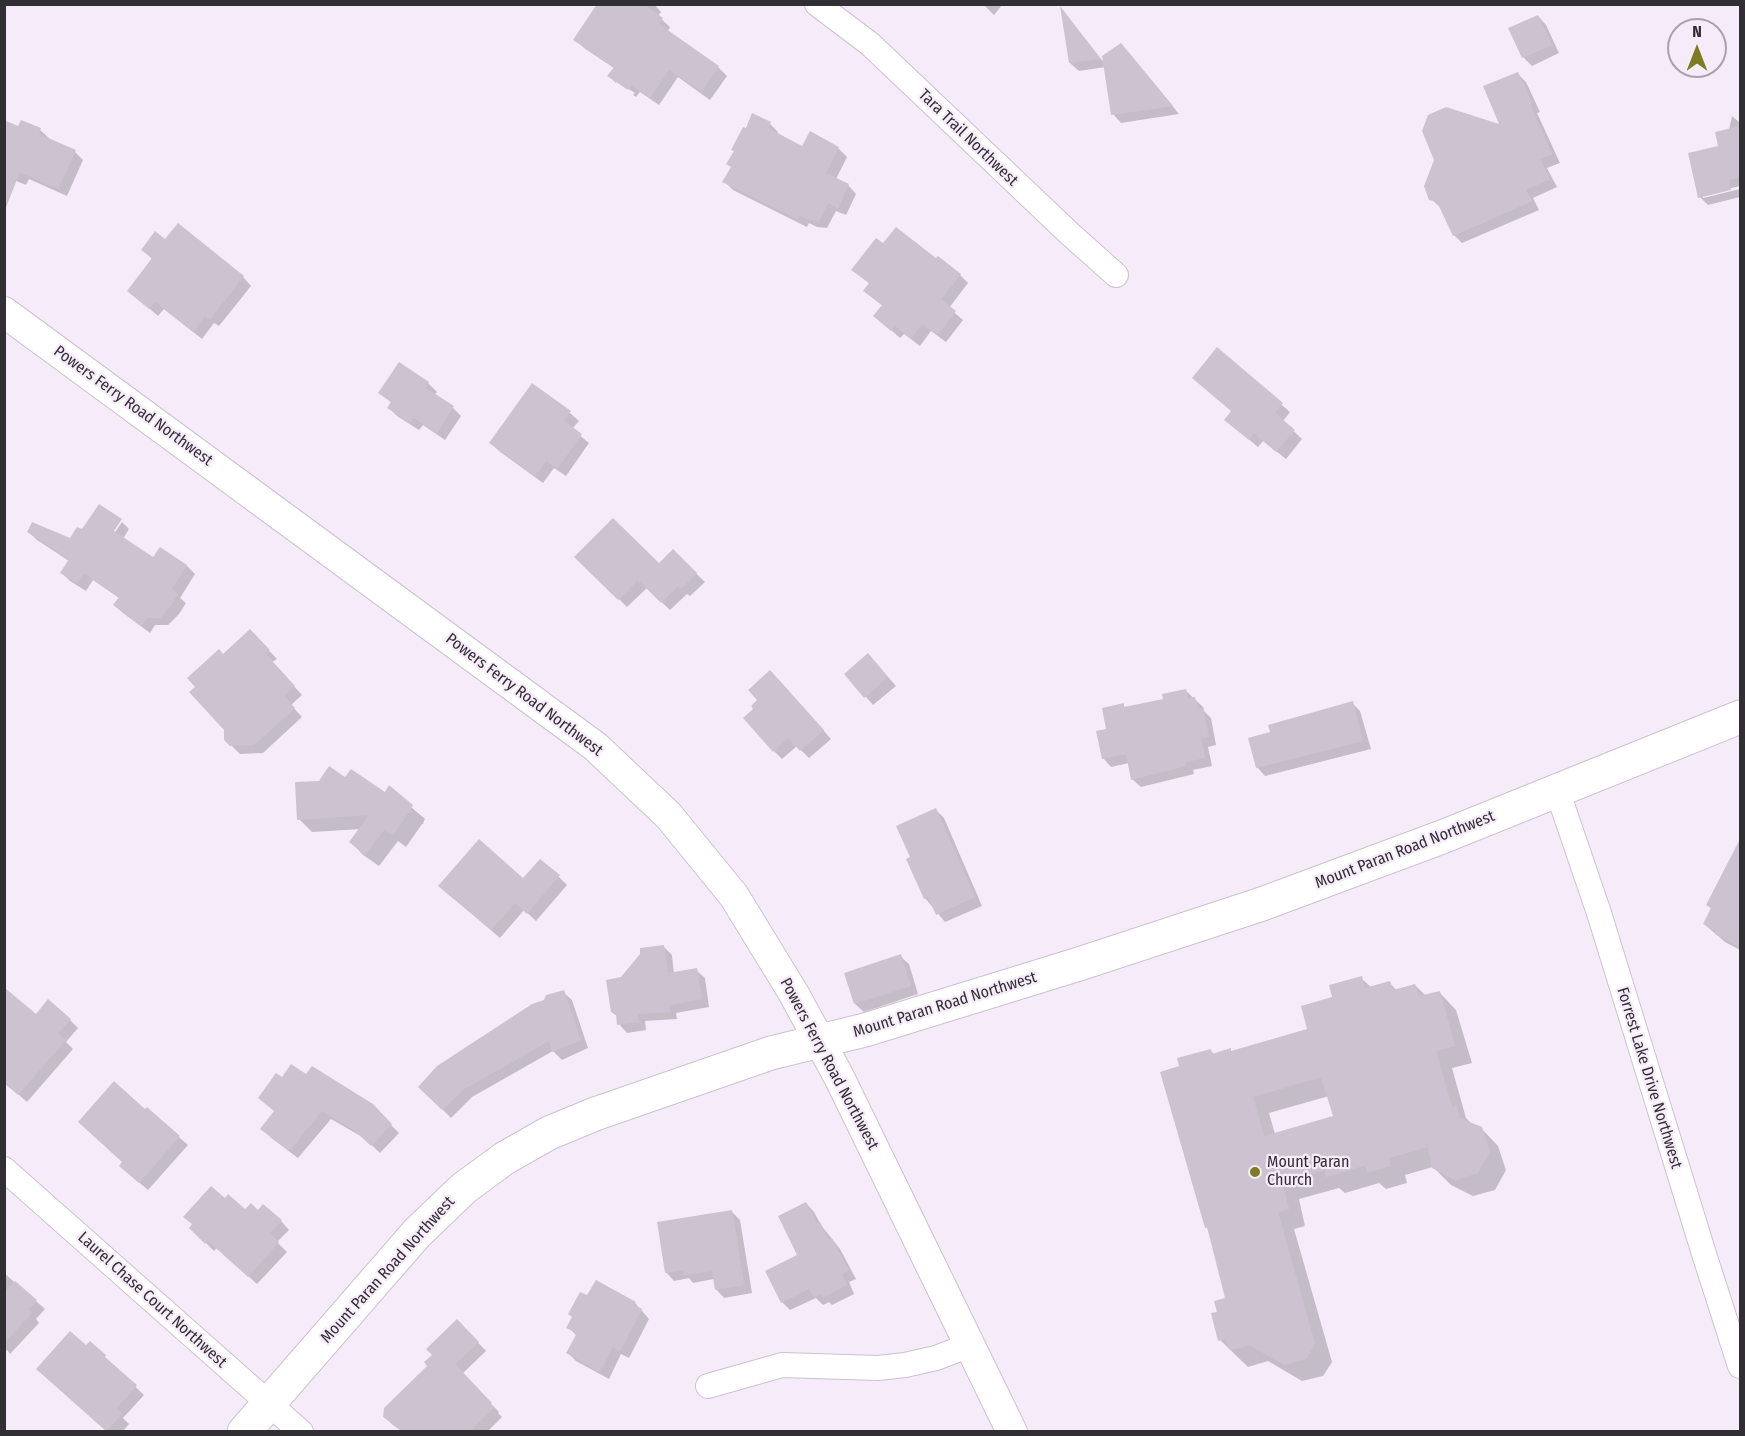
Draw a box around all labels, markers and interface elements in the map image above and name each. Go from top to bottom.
north arrow [1667,18,1727,78]
text: N [1692,22,1702,41]
street label: Tara Trail Northwest [914,86,1022,190]
street label: Powers Ferry Road Northwest [50,342,216,470]
street label: Powers Ferry Road Northwest [442,630,606,760]
street label: Mount Paran Road Northwest [1312,807,1498,893]
street label: Mount Paran Road Northwest [851,968,1039,1042]
street label: Powers Ferry Road Northwest [775,975,883,1153]
street label: Forrest Lake Drive Northwest [1612,985,1686,1171]
place label: Mount Paran Church [1267,1153,1349,1191]
marker: Mount Paran Church [1248,1165,1262,1179]
street label: Mount Paran Road Northwest [317,1193,459,1347]
street label: Laurel Chase Court Northwest [74,1228,230,1372]

